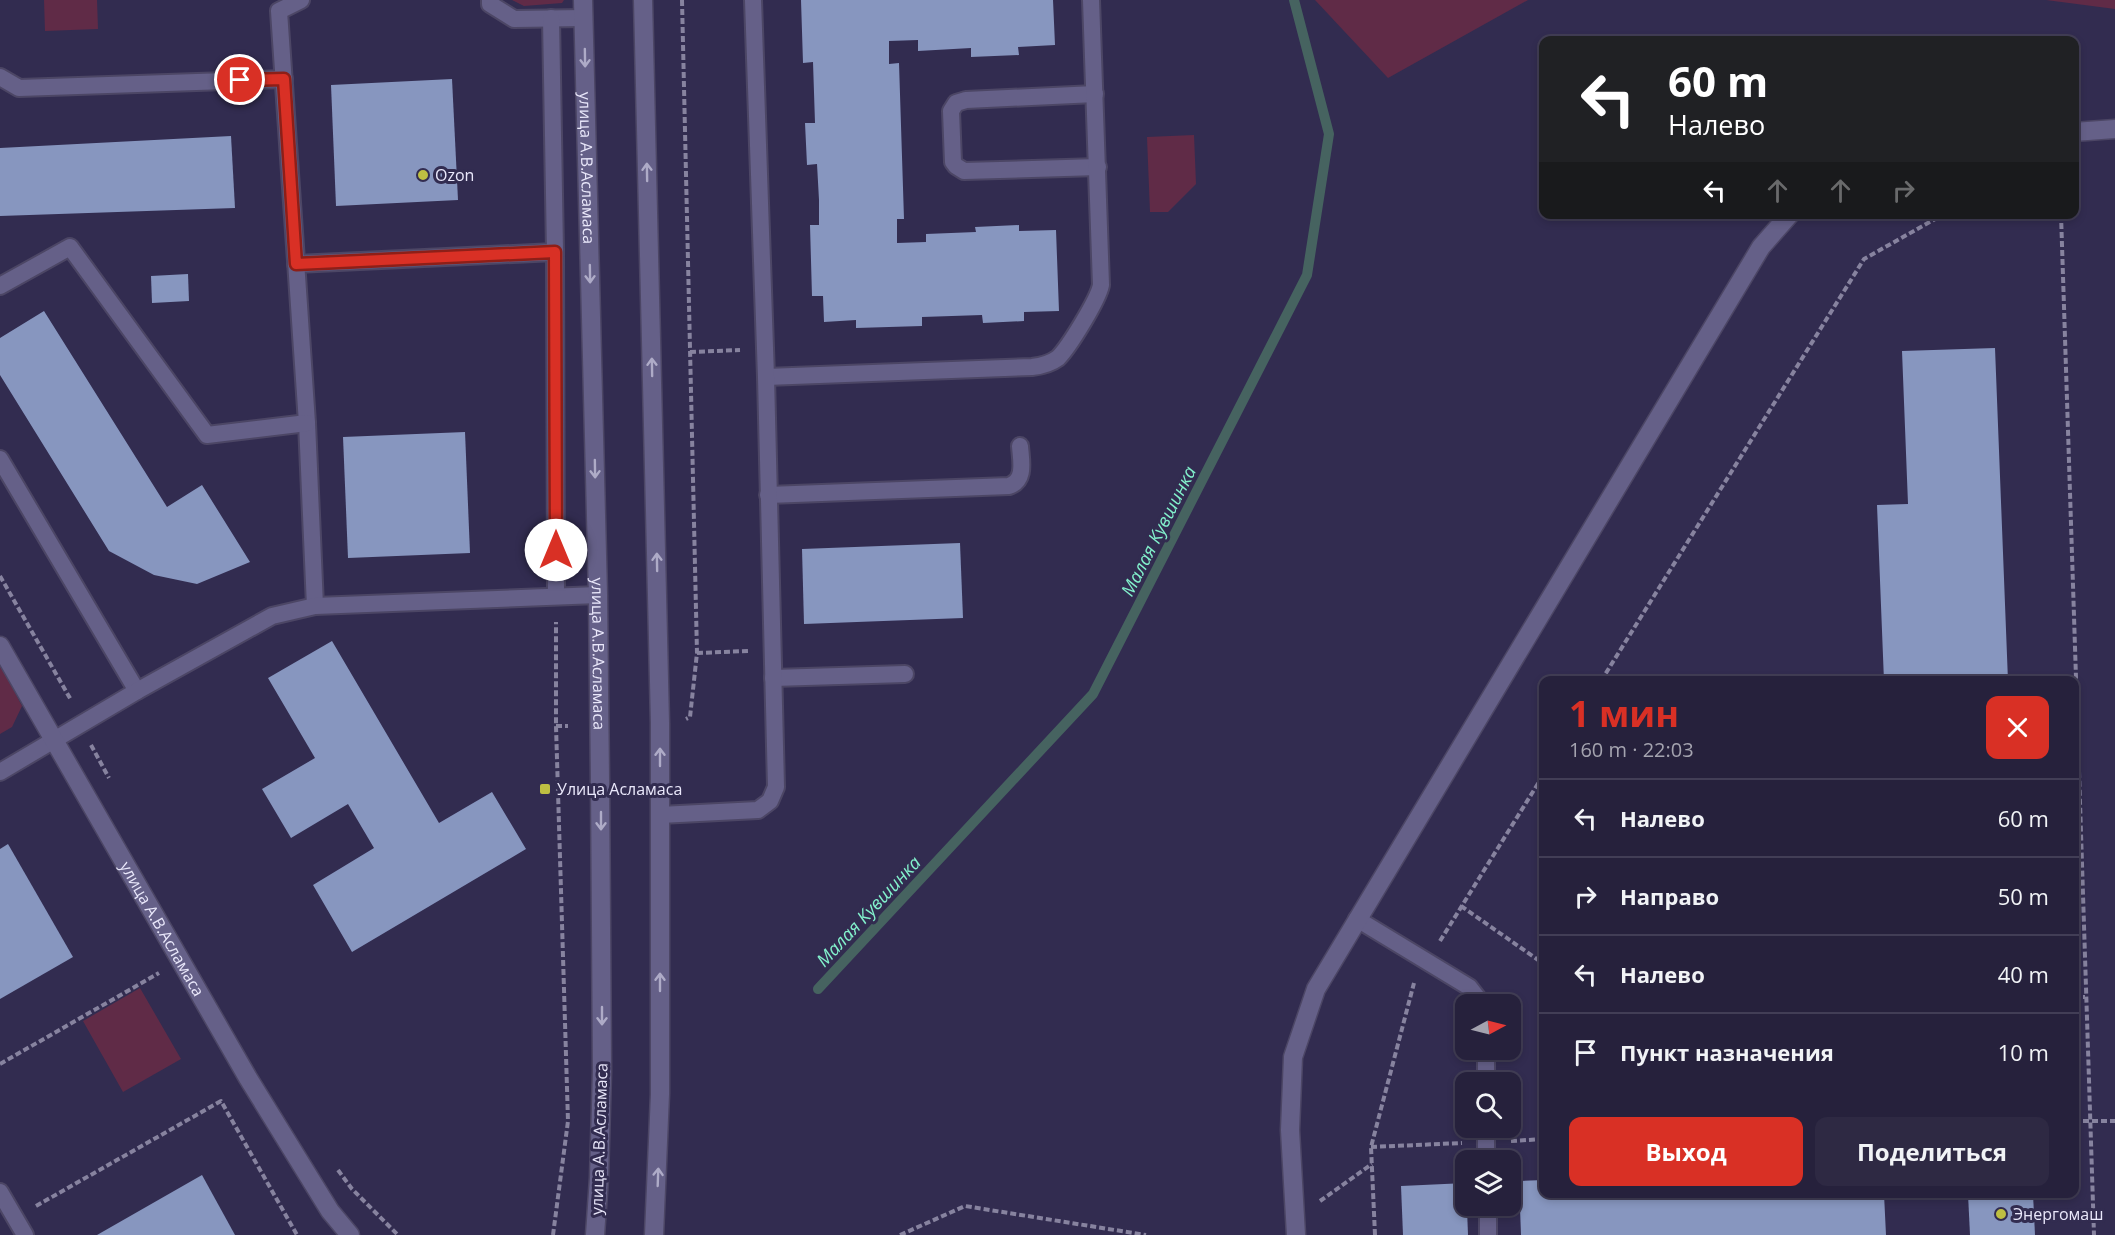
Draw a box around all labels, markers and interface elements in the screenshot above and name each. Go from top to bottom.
one-way arrow [579,48,590,68]
text: 60 m [1668,52,1768,109]
pin [214,54,265,105]
icon: left [1569,60,1647,138]
icon: arrive [223,63,256,96]
street label: улица А.В.Асламаса [574,92,600,244]
text: Налево [1668,106,1765,143]
one-way arrow [642,163,653,183]
place label: Ozon [435,164,474,186]
marker: Ozon [416,168,430,182]
icon: left [1698,174,1731,207]
icon: ahead [1761,174,1794,207]
icon: ahead [1824,174,1857,207]
icon: right [1887,174,1920,207]
one-way arrow [584,264,596,284]
one-way arrow [646,357,658,377]
one-way arrow [589,459,600,479]
water label: Малая Кувшинка [1115,462,1201,600]
position arrow [524,518,588,582]
one-way arrow [651,552,662,572]
street label: улица А.В.Асламаса [587,577,610,730]
text: 1 мин [1569,689,1679,738]
button: close [1986,696,2049,759]
text: 160 m · 22:03 [1569,736,1694,763]
one-way arrow [654,747,666,767]
place label: Улица Асламаса [557,778,682,800]
marker: Улица Асламаса [538,782,552,796]
icon: left [1569,802,1602,835]
text: Налево [1620,803,1705,833]
text: 60 m [1998,803,2049,833]
one-way arrow [595,811,607,831]
water label: Малая Кувшинка [810,851,926,971]
street label: улица А.В.Асламаса [115,857,210,1000]
icon: right [1569,880,1602,913]
text: Направо [1620,881,1719,911]
text: 50 m [1998,881,2049,911]
icon: left [1569,958,1602,991]
text: Налево [1620,959,1705,989]
text: 40 m [1998,959,2049,989]
one-way arrow [654,972,666,992]
north arrow [1455,994,1521,1060]
map controls [1455,994,1521,1216]
one-way arrow [596,1006,608,1026]
icon: arrive [1569,1036,1602,1069]
text: Пункт назначения [1620,1037,1834,1067]
text: 10 m [1998,1037,2049,1067]
street label: улица А.В.Асламаса [585,1063,613,1215]
button: search [1455,1072,1521,1138]
button: Выход [1569,1117,1803,1186]
button: Поделиться [1815,1117,2049,1186]
button: layers [1455,1150,1521,1216]
one-way arrow [652,1167,663,1187]
place label: Энергомаш [2013,1203,2103,1225]
marker: Энергомаш [1994,1207,2008,1221]

